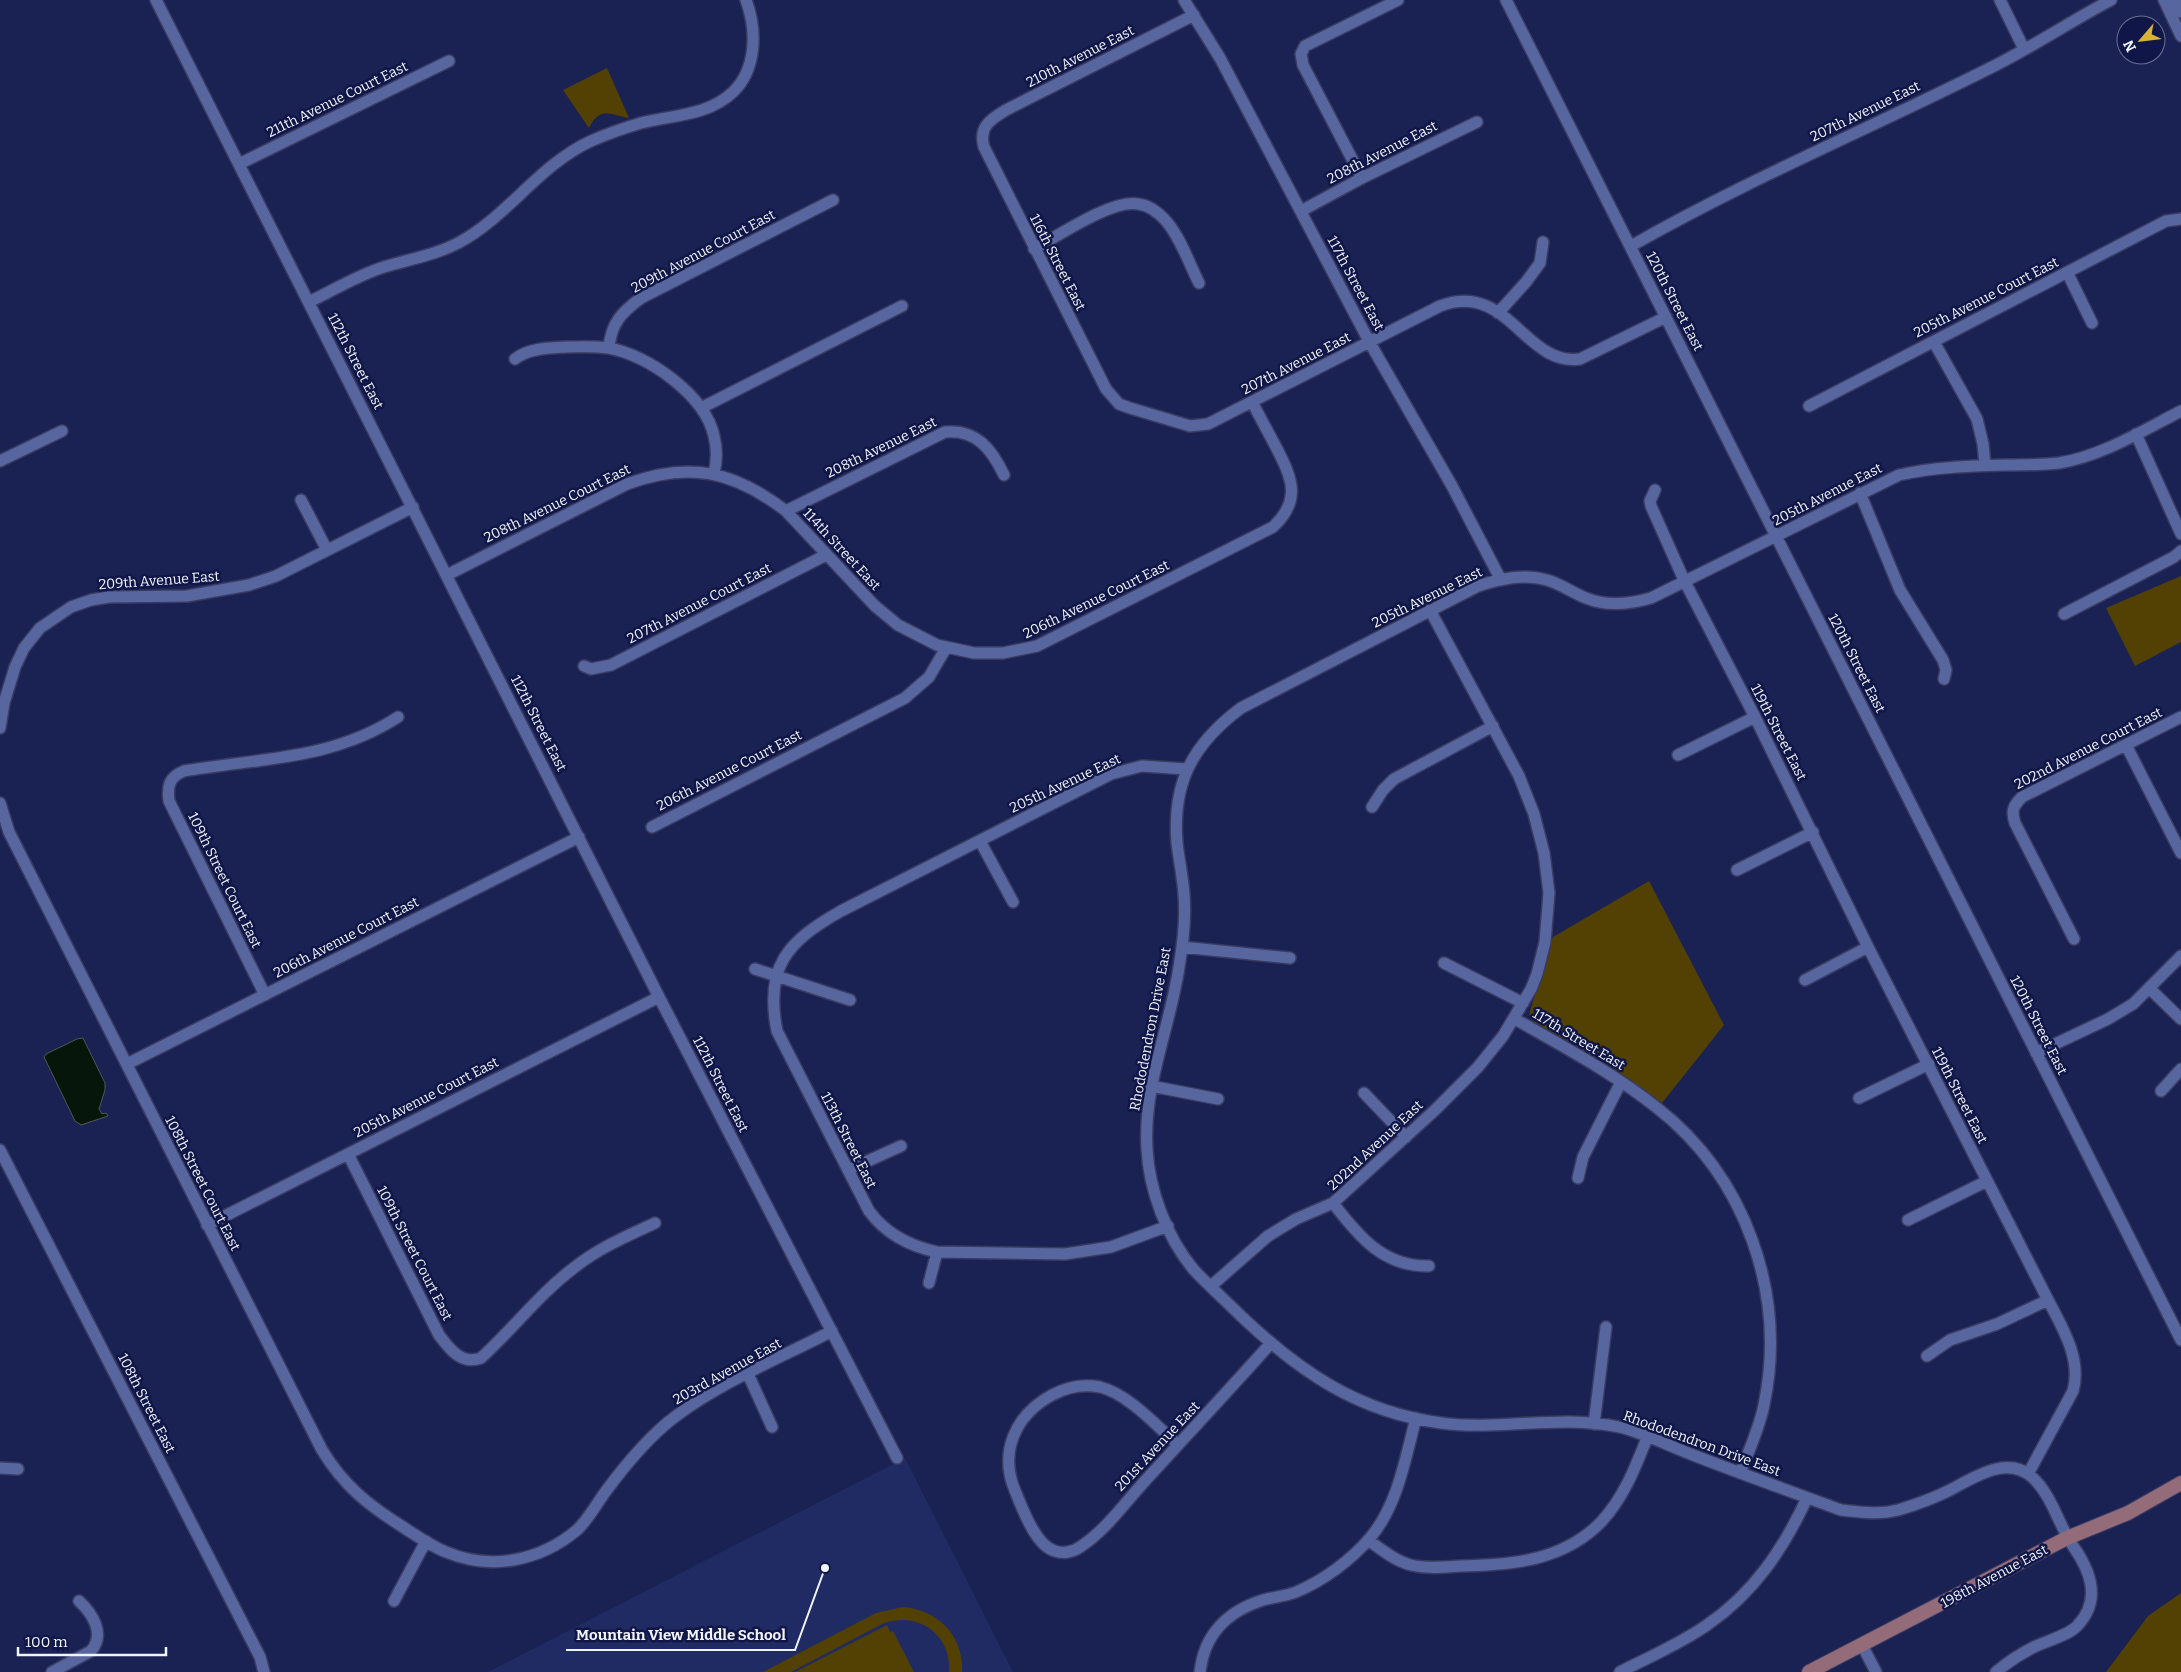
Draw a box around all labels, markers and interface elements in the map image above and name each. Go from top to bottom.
north arrow [2116,15,2166,65]
street label: 210th Avenue East [1024,22,1137,91]
text: N [2120,37,2140,55]
street label: 211th Avenue Court East [264,58,410,141]
street label: 207th Avenue East [1808,78,1923,145]
street label: 208th Avenue East [1324,117,1440,188]
street label: 209th Avenue Court East [628,206,778,297]
street label: 116th Street East [1026,211,1089,313]
street label: 117th Street East [1323,233,1388,334]
street label: 120th Street East [1642,249,1707,354]
street label: 205th Avenue Court East [1911,254,2061,341]
street label: 112th Street East [324,310,387,412]
street label: 207th Avenue East [1239,329,1354,398]
street label: 208th Avenue East [823,413,939,482]
street label: 205th Avenue East [1770,460,1885,529]
street label: 208th Avenue Court East [481,461,633,546]
street label: 114th Street East [799,505,884,594]
street label: 206th Avenue Court East [1020,557,1172,642]
street label: 207th Avenue Court East [624,560,774,647]
street label: 205th Avenue East [1369,563,1485,631]
street label: 209th Avenue East [98,568,220,593]
street label: 120th Street East [1824,611,1889,716]
street label: 112th Street East [507,672,570,774]
street label: 119th Street East [1747,681,1810,783]
street label: 202nd Avenue Court East [2012,704,2165,793]
street label: 206th Avenue Court East [654,726,805,814]
street label: 205th Avenue East [1007,750,1123,817]
street label: 109th Street Court East [184,810,265,951]
street label: 206th Avenue Court East [271,893,422,981]
street label: Rhododendron Drive East [1126,946,1175,1112]
street label: 120th Street East [2006,973,2071,1078]
street label: 117th Street East [1529,1005,1628,1074]
street label: 112th Street East [689,1033,752,1135]
street label: 119th Street East [1928,1044,1991,1146]
street label: 205th Avenue Court East [351,1054,501,1141]
street label: 113th Street East [817,1089,880,1191]
street label: 202nd Avenue East [1324,1097,1426,1194]
street label: 108th Street Court East [161,1113,244,1253]
street label: 109th Street Court East [373,1183,456,1323]
street label: 203rd Avenue East [670,1335,784,1408]
street label: 108th Street East [114,1351,179,1456]
street label: 201st Avenue East [1111,1398,1203,1495]
street label: Rhododendron Drive East [1621,1407,1783,1480]
street label: 198th Avenue East [1938,1541,2051,1612]
callout: Mountain View Middle School [566,1620,795,1650]
scale bar [18,1624,165,1656]
text: Mountain View Middle School [576,1626,786,1644]
text: 100 m [25,1633,68,1651]

